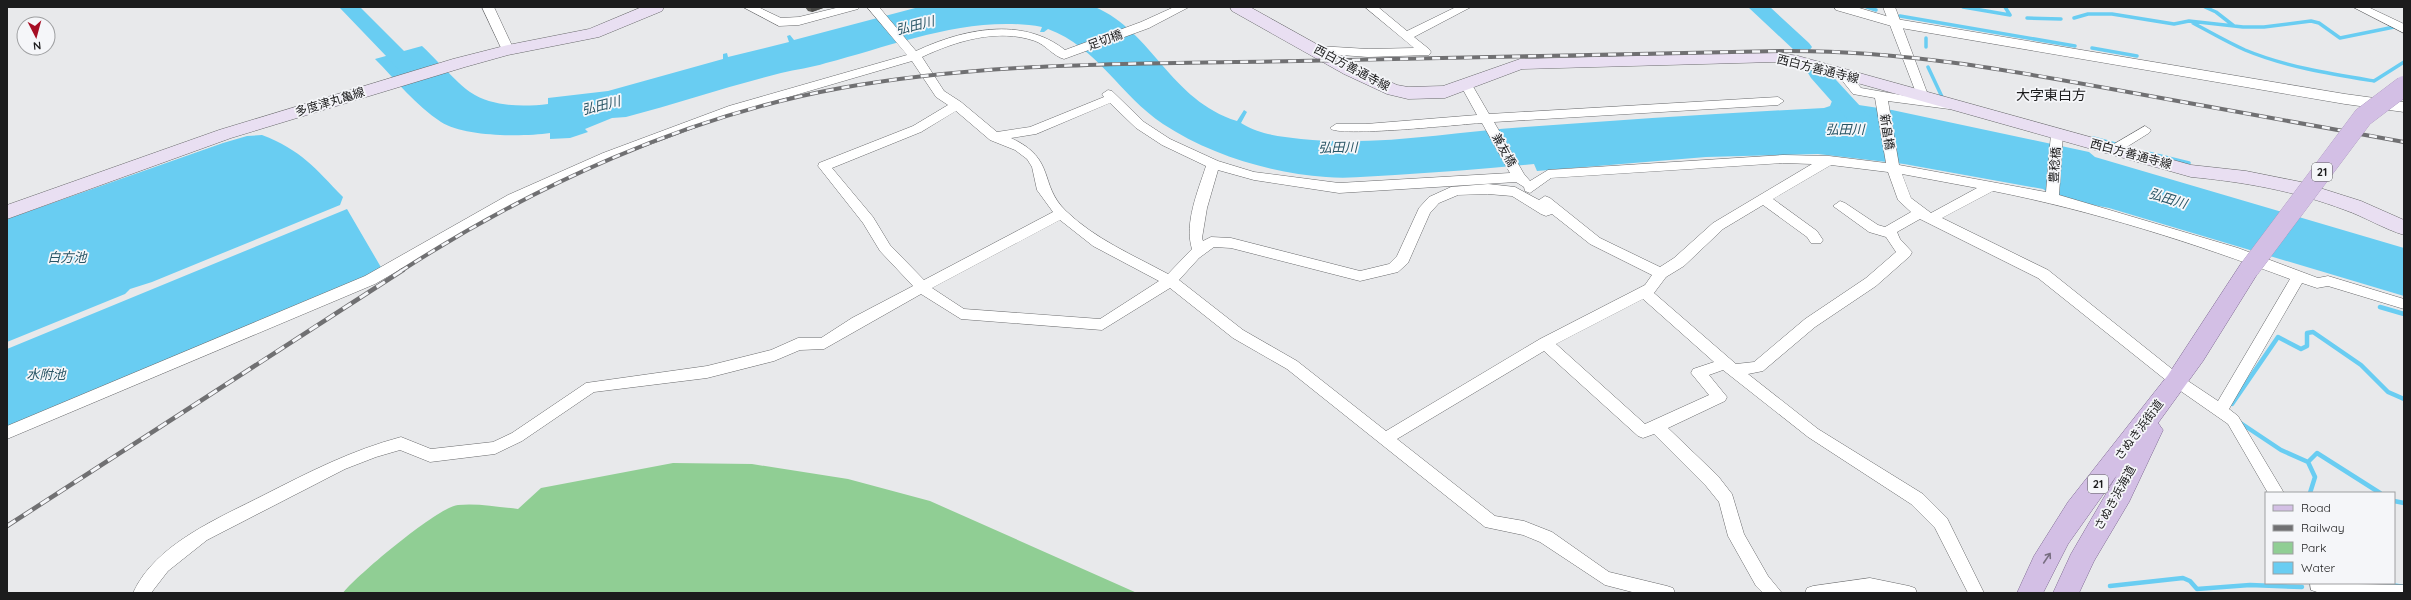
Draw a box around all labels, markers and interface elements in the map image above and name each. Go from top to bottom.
water label: 弘田川 [894,12,938,37]
north arrow [16,16,56,56]
street label: 足切橋 [1085,26,1124,53]
text: N [32,39,42,53]
street label: 西白方善通寺線 [1312,41,1393,94]
street label: 西白方善通寺線 [1776,51,1861,86]
street label: 多度津丸亀線 [293,84,366,119]
district label: 大字東白方 [2016,86,2086,104]
water label: 弘田川 [580,92,624,117]
street label: 新畠橋 [1877,113,1898,151]
water label: 弘田川 [1825,121,1866,137]
street label: 兼友橋 [1489,130,1520,169]
street label: 西白方善通寺線 [2089,135,2174,172]
water label: 弘田川 [1318,139,1360,155]
street label: 豊稔橋 [2046,146,2063,183]
road number: 21 [2312,163,2332,181]
water label: 弘田川 [2147,185,2191,212]
water label: 白方池 [47,249,88,265]
water label: 水附池 [26,366,67,382]
street label: さぬき浜街道 [2111,397,2166,463]
street label: さぬき浜海道 [2091,463,2139,533]
road number: 21 [2088,475,2108,493]
legend [2265,492,2395,584]
text: Road [2301,500,2331,515]
text: Railway [2301,520,2345,535]
text: Park [2301,540,2326,555]
one-way arrow [2043,553,2051,564]
text: Water [2301,560,2336,575]

